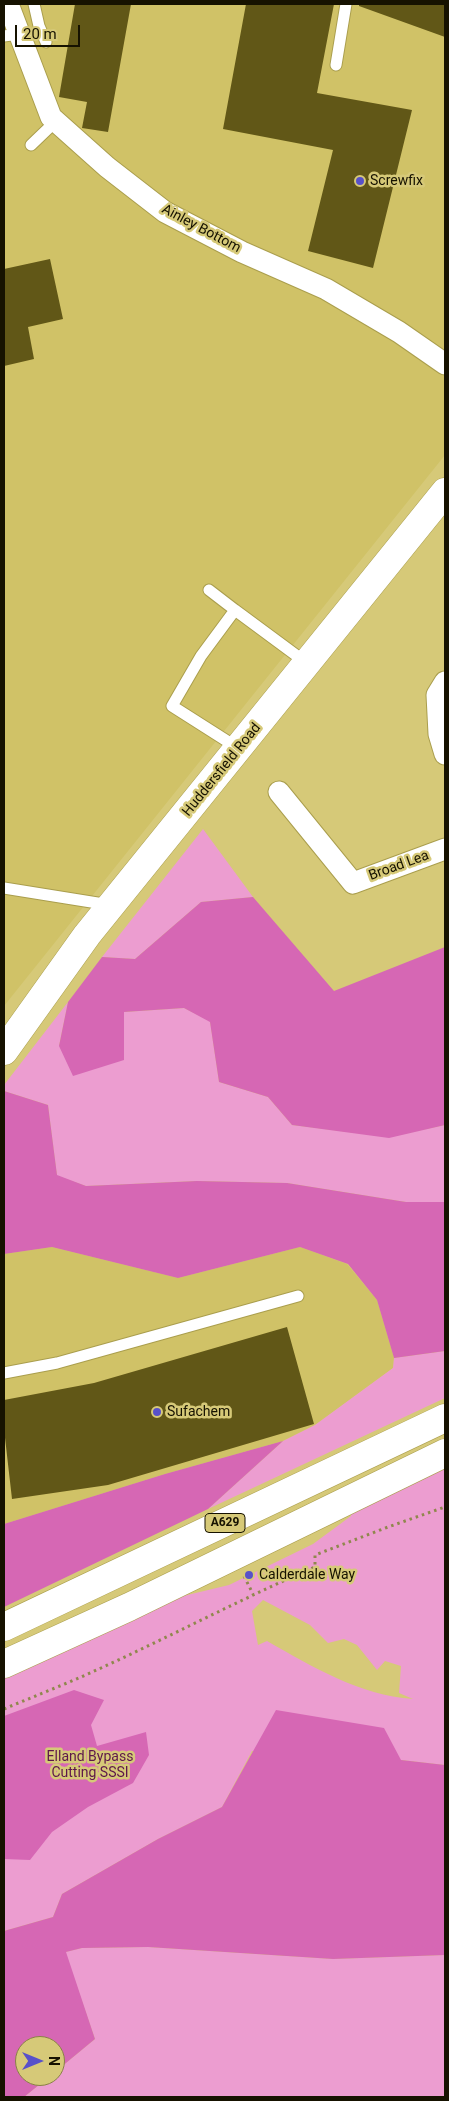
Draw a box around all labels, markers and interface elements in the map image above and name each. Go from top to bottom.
scale bar [18,15,82,47]
text: 20 m [23,25,57,43]
place label: Screwfix [370,173,423,189]
marker: Screwfix [354,175,366,187]
street label: Ainley Bottom [159,201,243,257]
street label: Huddersfield Road [179,720,265,820]
street label: Broad Lea [367,847,431,885]
place label: Sufachem [167,1404,230,1420]
marker: Sufachem [151,1406,163,1418]
road number: A629 [205,1514,245,1532]
place label: Calderdale Way [259,1567,355,1583]
marker: Calderdale Way [243,1569,255,1581]
park label: Elland Bypass Cutting SSSI [47,1749,133,1781]
north arrow [15,2036,65,2086]
text: N [46,2056,62,2066]

